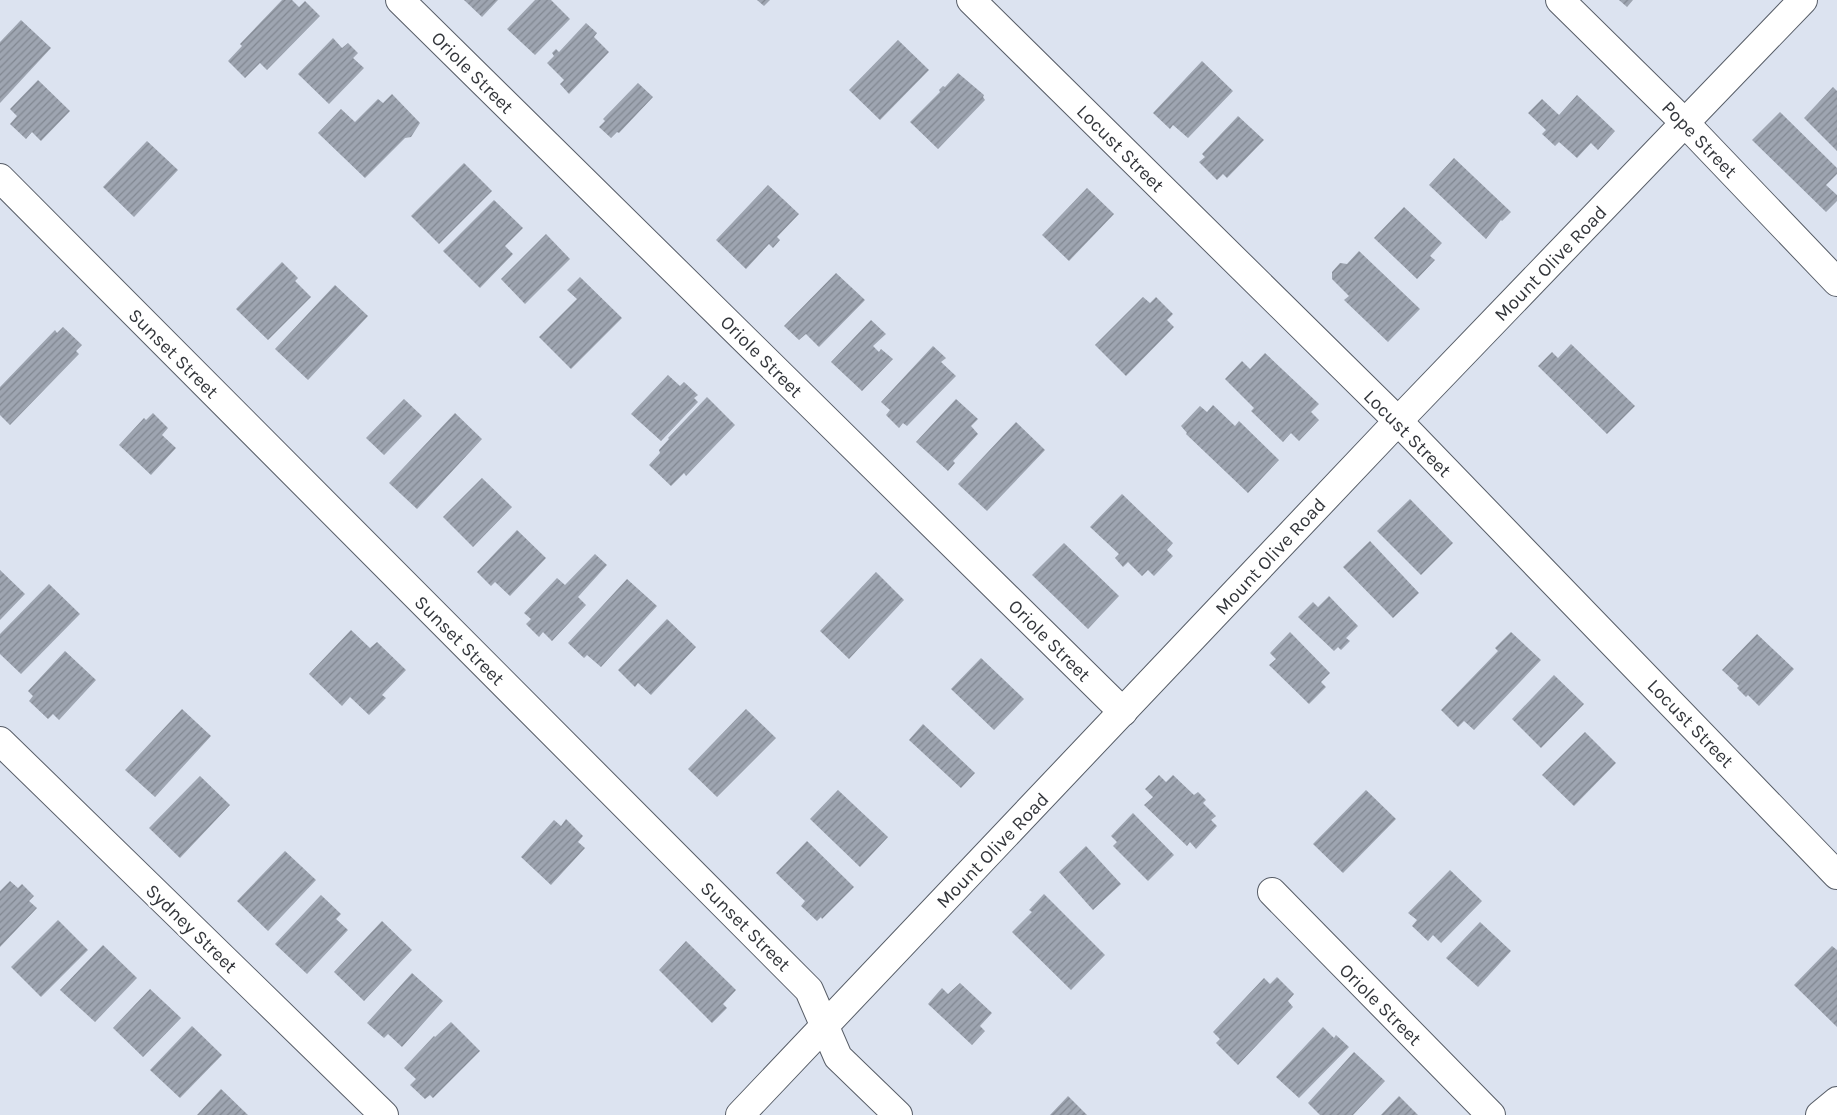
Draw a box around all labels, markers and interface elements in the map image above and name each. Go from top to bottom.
street label: Oriole Street [427,27,518,118]
street label: Pope Street [1657,97,1741,183]
street label: Locust Street [1072,100,1169,197]
street label: Mount Olive Road [1490,201,1611,326]
street label: Sunset Street [124,304,223,403]
street label: Oriole Street [716,311,807,402]
street label: Locust Street [1359,385,1456,482]
street label: Mount Olive Road [1211,494,1331,620]
street label: Sunset Street [410,591,509,690]
street label: Oriole Street [1004,595,1095,686]
street label: Locust Street [1643,675,1738,772]
street label: Mount Olive Road [932,788,1053,913]
street label: Sunset Street [696,877,795,976]
street label: Sydney Street [141,880,242,978]
street label: Oriole Street [1335,959,1426,1050]

